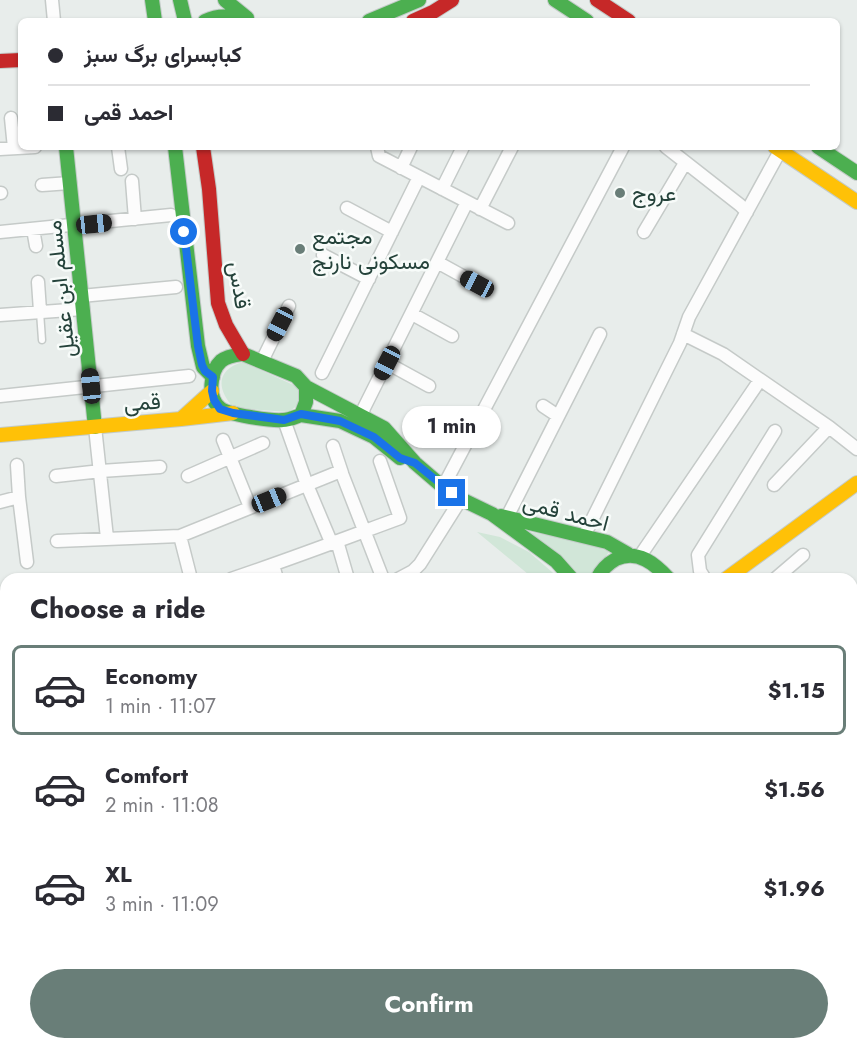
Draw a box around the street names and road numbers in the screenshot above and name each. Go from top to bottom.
street label: مسلم ابن عقیل [37,219,83,359]
street label: قدس [220,259,260,311]
street label: قمی [122,384,162,420]
street label: احمد قمی [519,485,613,539]

